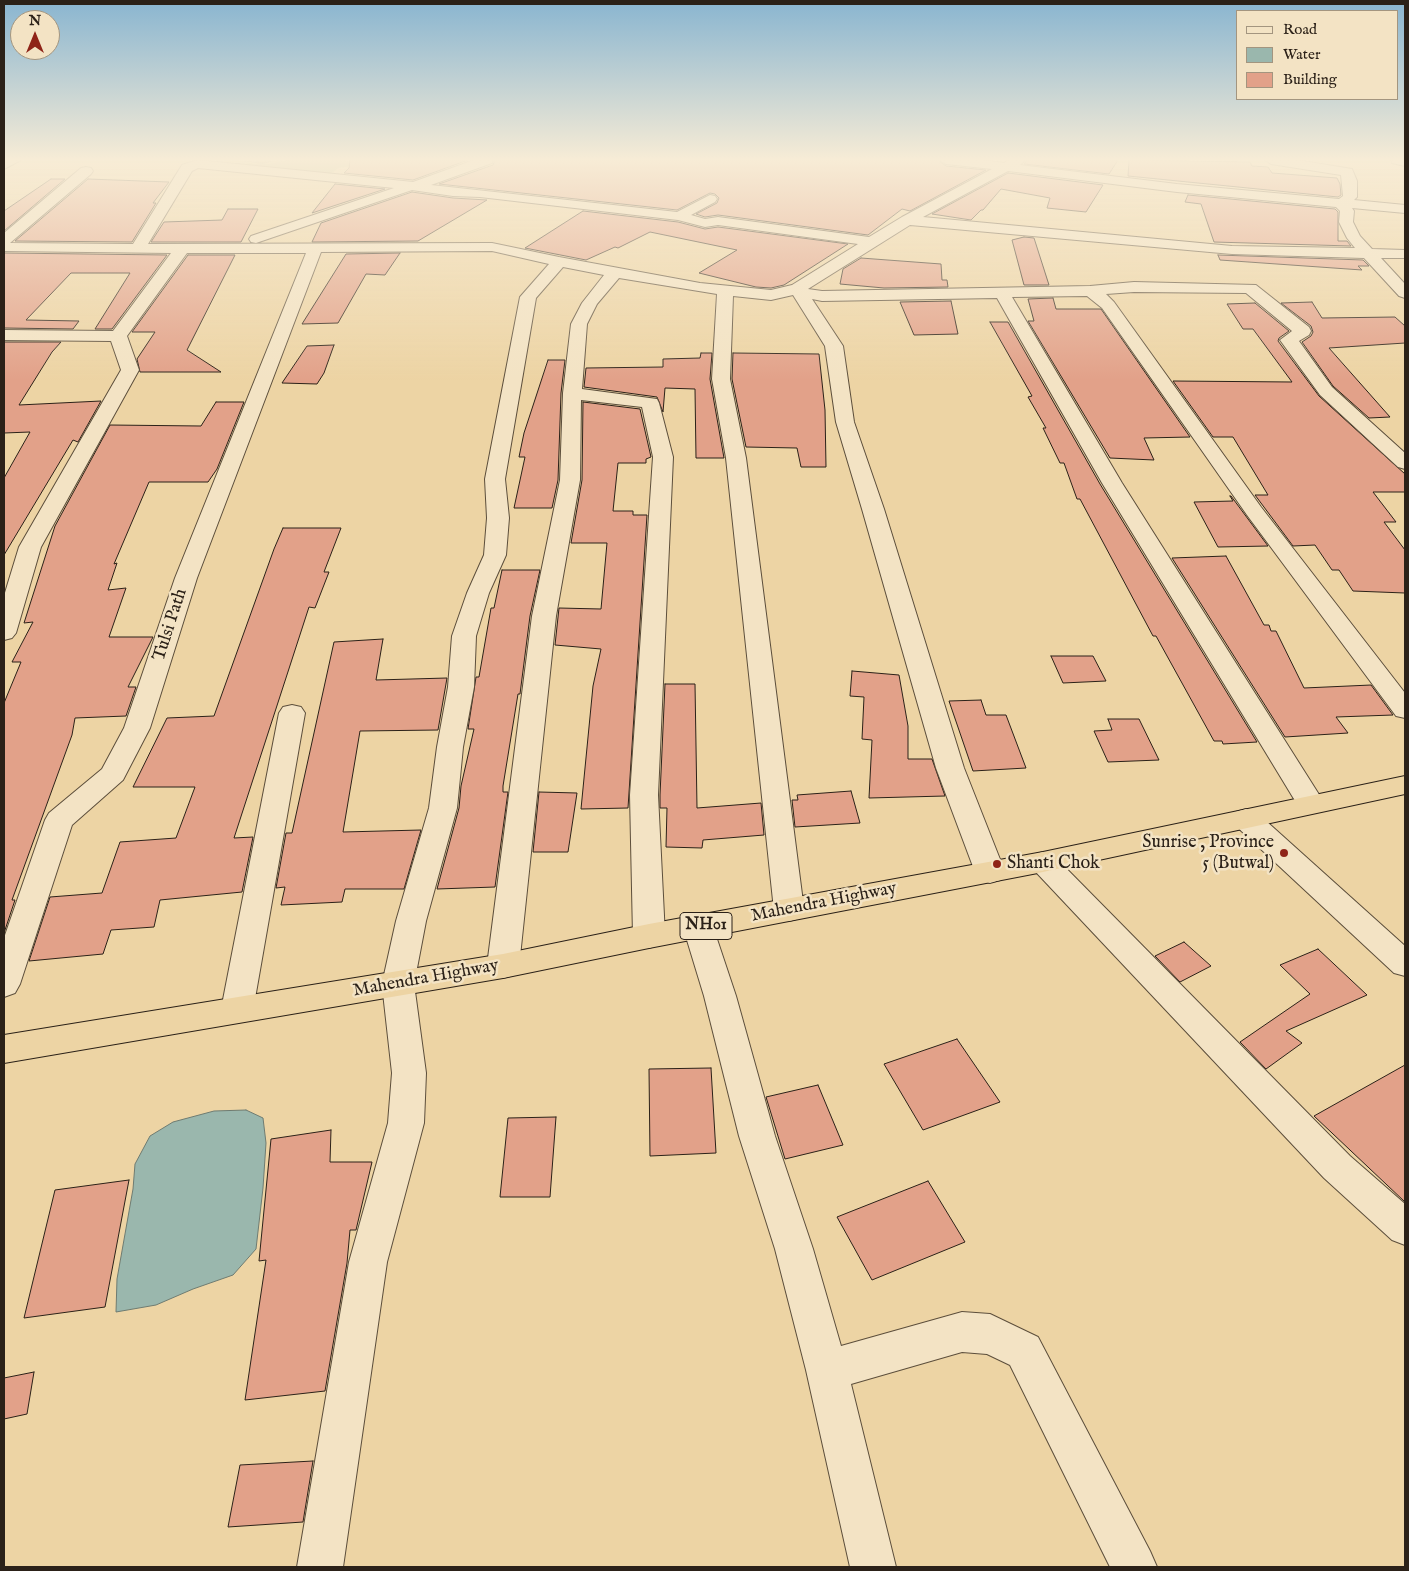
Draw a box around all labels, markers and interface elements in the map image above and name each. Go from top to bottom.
north arrow [10,10,60,60]
legend [1236,10,1399,100]
text: N [29,12,41,30]
text: Road [1283,20,1317,39]
text: Water [1283,45,1320,64]
text: Building [1283,70,1337,89]
street label: Tulsi Path [149,586,193,664]
place label: Sunrise , Province 5 (Butwal) [1142,832,1274,874]
marker: Sunrise , Province 5 (Butwal) [1278,847,1290,859]
place label: Shanti Chok [1007,853,1100,875]
marker: Shanti Chok [991,858,1003,870]
street label: Mahendra Highway [749,878,899,928]
road number: NH01 [680,912,732,939]
street label: Mahendra Highway [351,956,501,1002]

